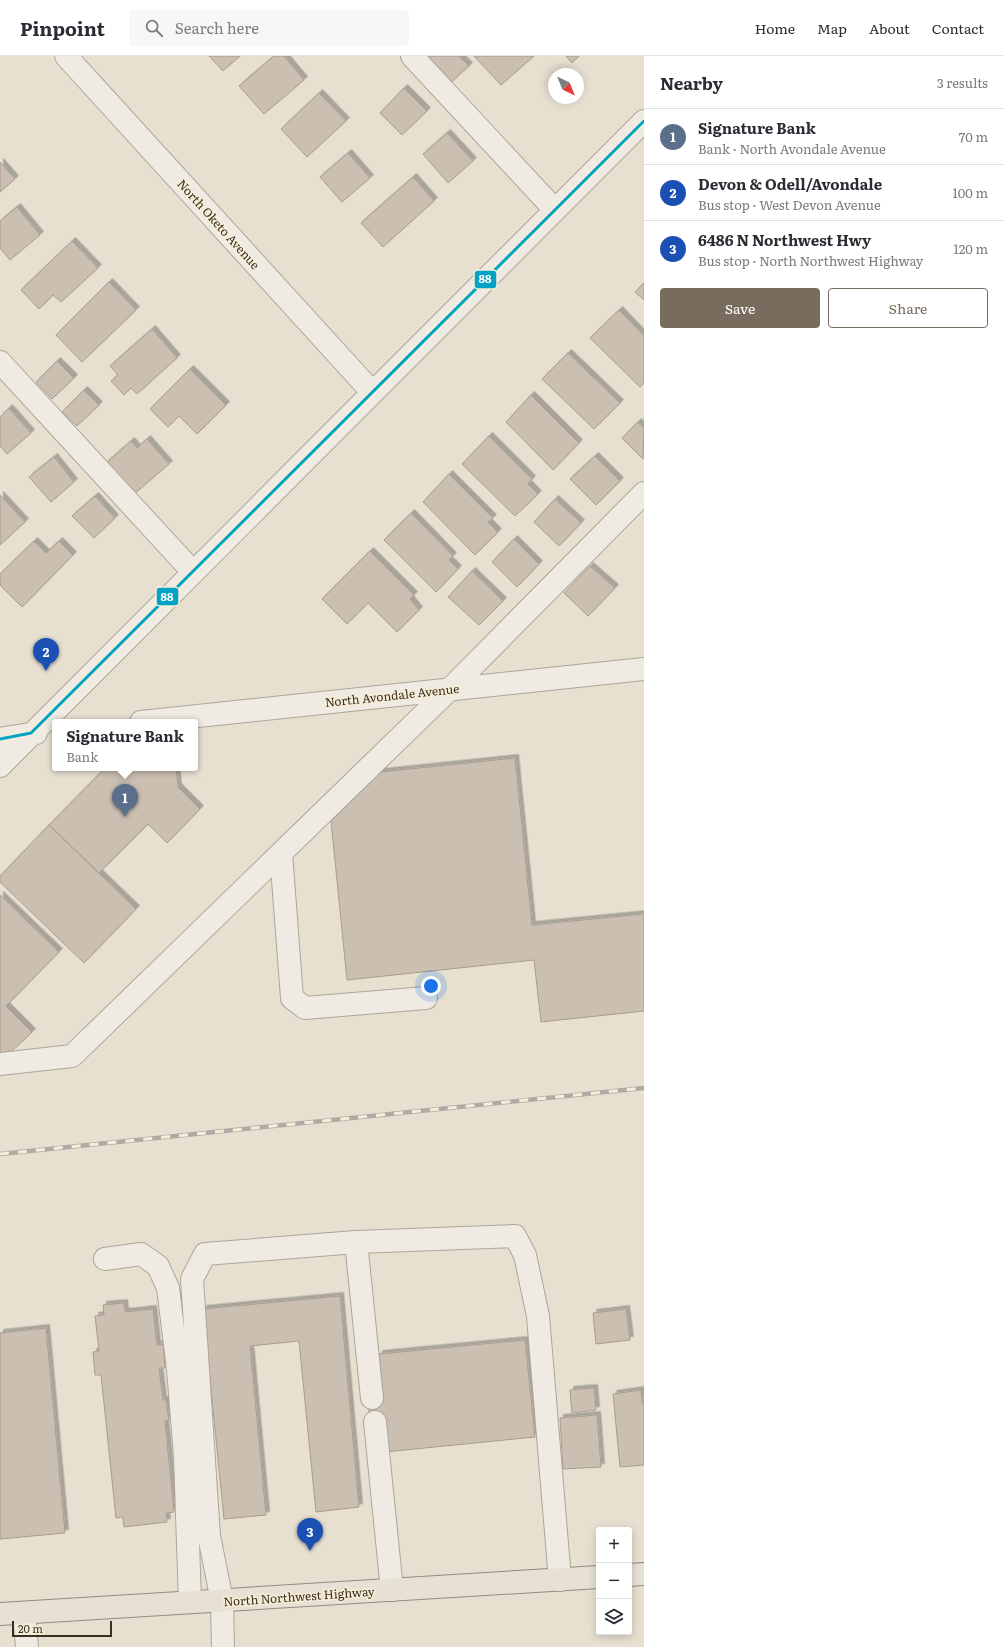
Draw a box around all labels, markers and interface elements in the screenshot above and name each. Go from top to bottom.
search box [129,10,409,46]
text: Pinpoint [20,14,105,42]
text: Search here [175,16,259,39]
icon: search [143,17,165,39]
text: Home [755,18,795,38]
text: Map [817,18,847,38]
text: About [869,18,910,38]
text: Contact [932,18,984,38]
north arrow [548,68,584,104]
text: Nearby [660,70,723,95]
text: 3 results [937,73,988,92]
text: Signature Bank [698,116,816,139]
text: 1 [670,127,676,146]
text: 70 m [959,127,988,146]
text: Bank · North Avondale Avenue [698,139,886,158]
text: Devon & Odell/Avondale [698,172,882,195]
street label: North Oketo Avenue [174,175,264,273]
text: 2 [670,183,676,202]
text: 100 m [952,183,988,202]
text: Bus stop · West Devon Avenue [698,195,881,214]
text: 6486 N Northwest Hwy [698,228,871,251]
text: 3 [669,239,677,258]
text: 120 m [953,239,988,258]
text: Bus stop · North Northwest Highway [698,251,923,270]
line badge: 88 [474,270,497,289]
text: 88 [479,270,492,286]
button: Save [660,288,820,328]
button: Share [828,288,988,328]
line badge: 88 [156,587,179,606]
text: 88 [161,588,174,604]
pin: 2 [33,638,59,671]
street label: North Avondale Avenue [324,679,460,711]
popup [52,719,198,771]
text: Signature Bank [66,724,184,747]
text: Bank [66,747,98,766]
pin: 1 [112,784,138,817]
your location [421,976,441,996]
pin: 3 [297,1518,323,1551]
map controls [596,1527,632,1635]
button: + [596,1527,632,1563]
button: − [596,1563,632,1599]
street label: North Northwest Highway [223,1582,375,1610]
button: layers [596,1599,632,1635]
scale bar [12,1619,112,1638]
text: 20 m [18,1620,43,1636]

